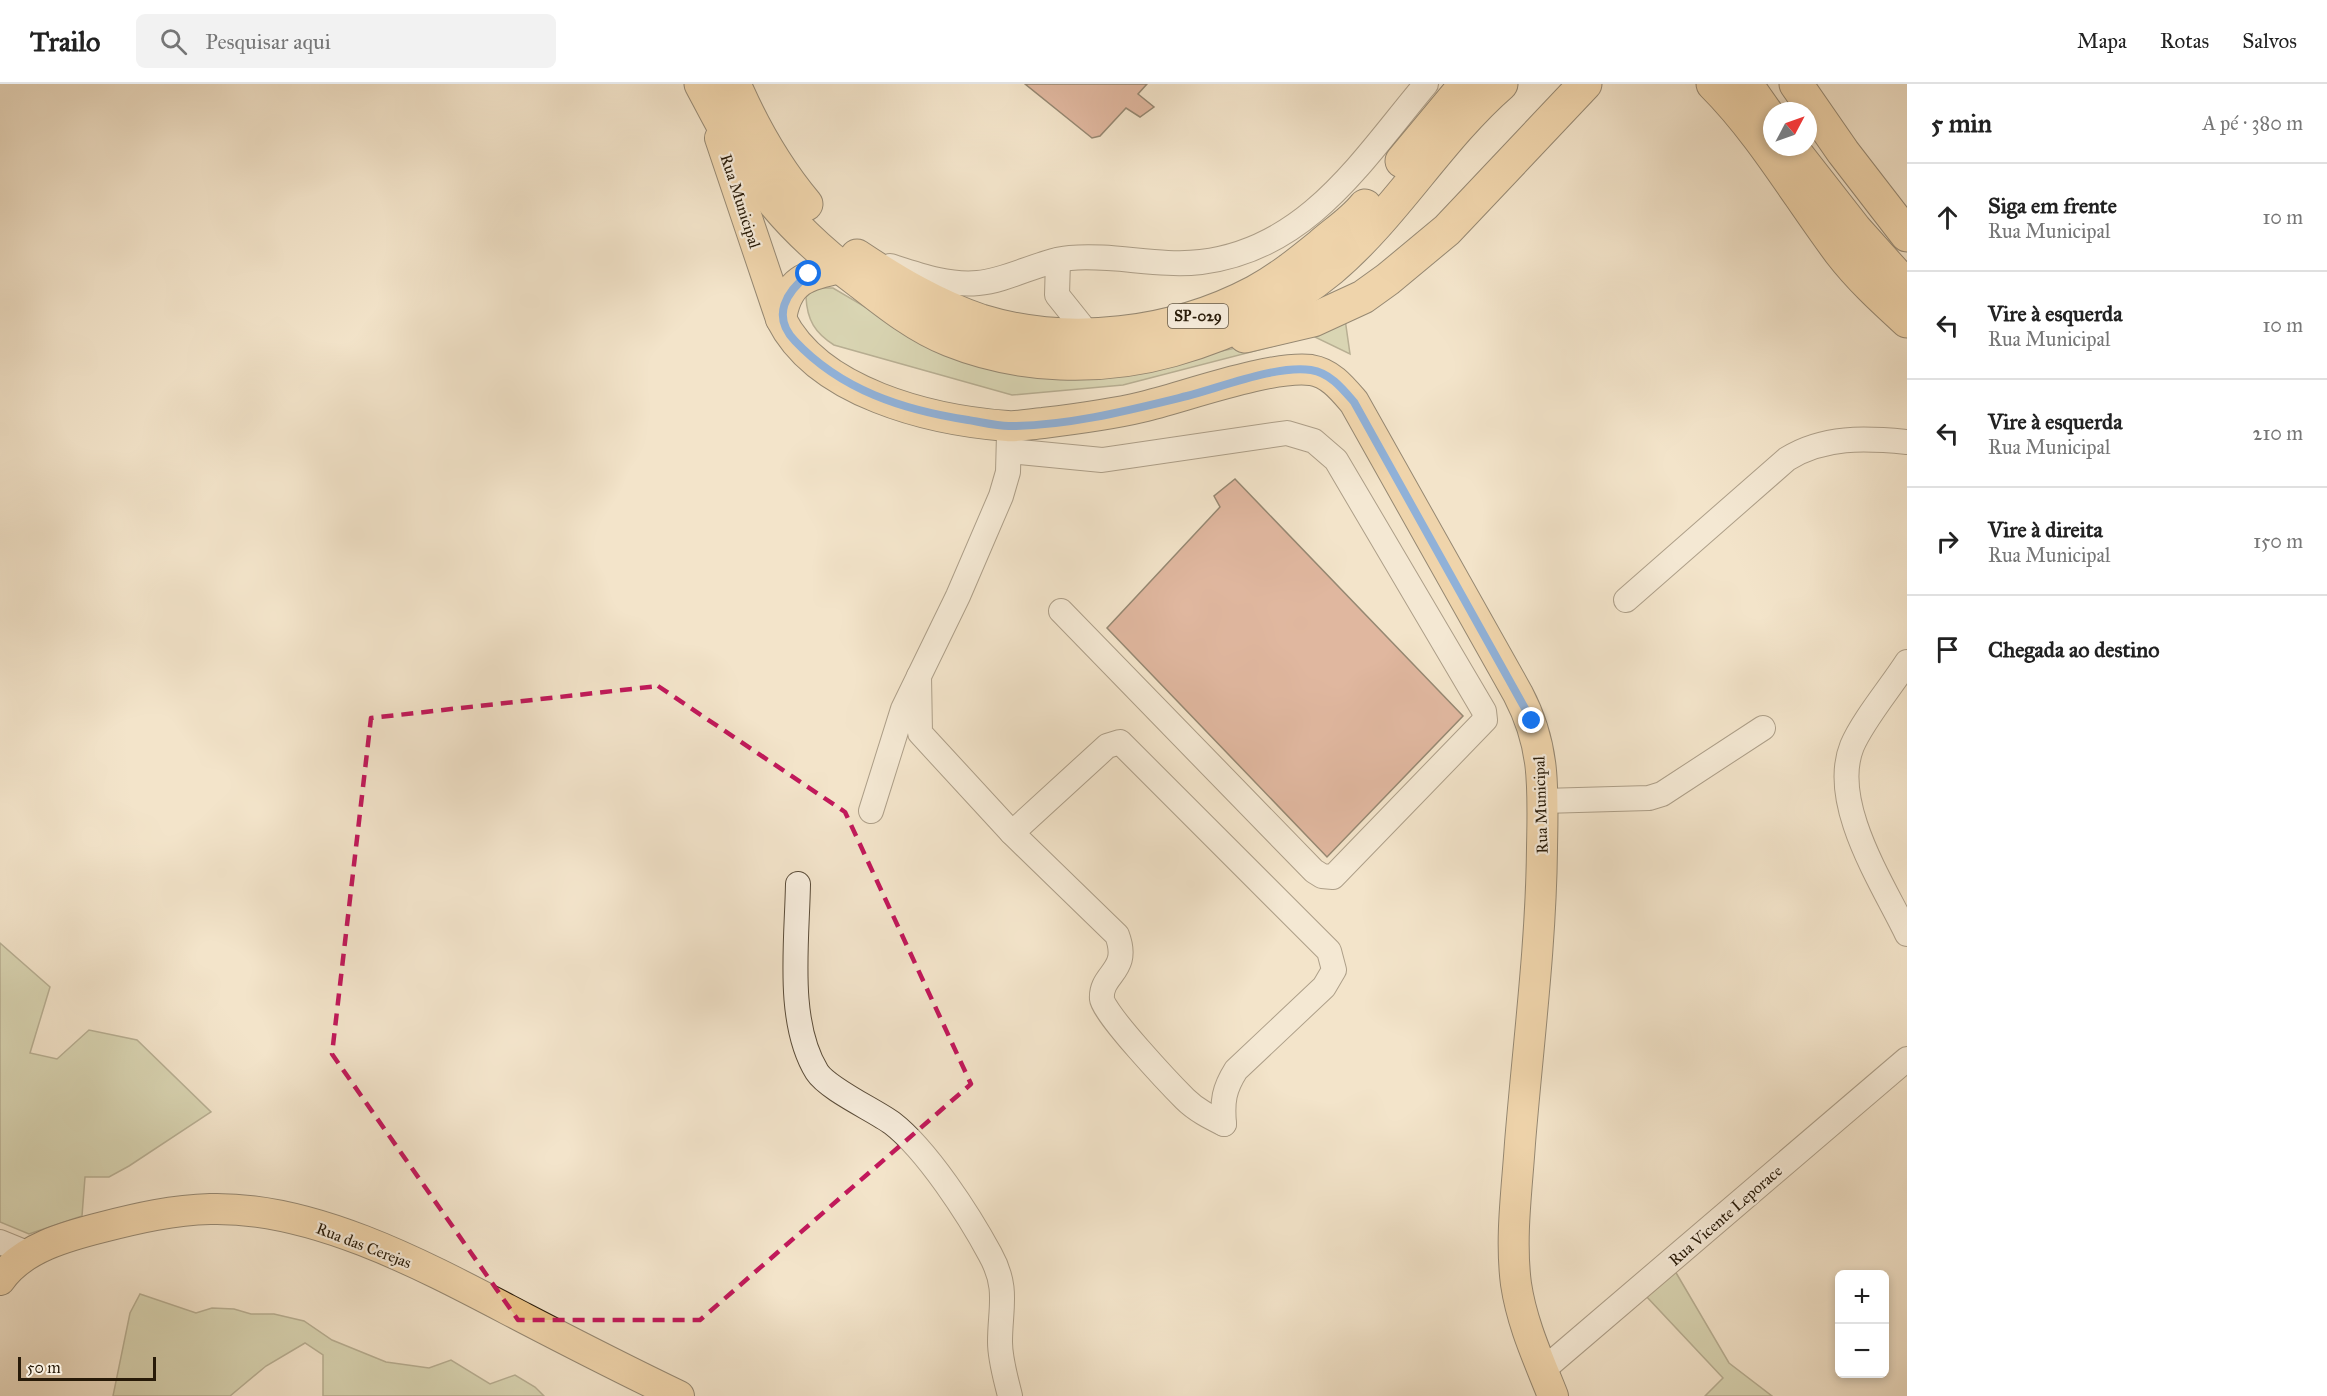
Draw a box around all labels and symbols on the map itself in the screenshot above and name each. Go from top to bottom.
north arrow [1763,102,1817,156]
street label: Rua Municipal [716,152,765,251]
route start [795,260,821,286]
road number: SP-029 [1168,304,1228,328]
route end [1518,707,1544,733]
street label: Rua Municipal [1529,755,1552,854]
street label: Rua Vicente Leporace [1665,1161,1786,1270]
street label: Rua das Cerejas [313,1219,414,1272]
scale bar [18,1354,156,1382]

